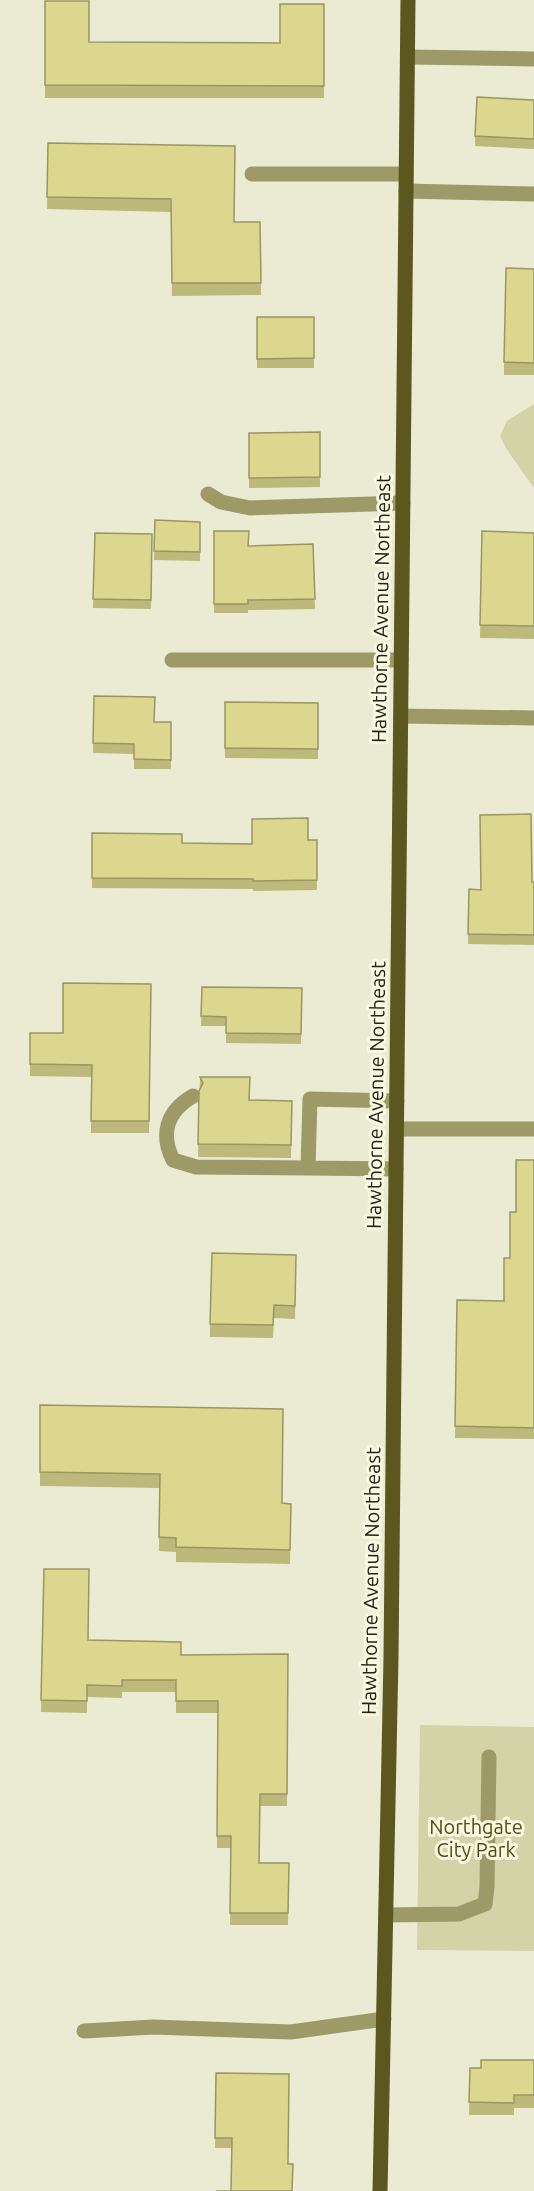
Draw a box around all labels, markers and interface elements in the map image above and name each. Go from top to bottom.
street label: Hawthorne Avenue Northeast [367,475,394,743]
street label: Hawthorne Avenue Northeast [362,961,389,1229]
street label: Hawthorne Avenue Northeast [357,1447,384,1715]
park label: Northgate City Park [429,1815,523,1861]

